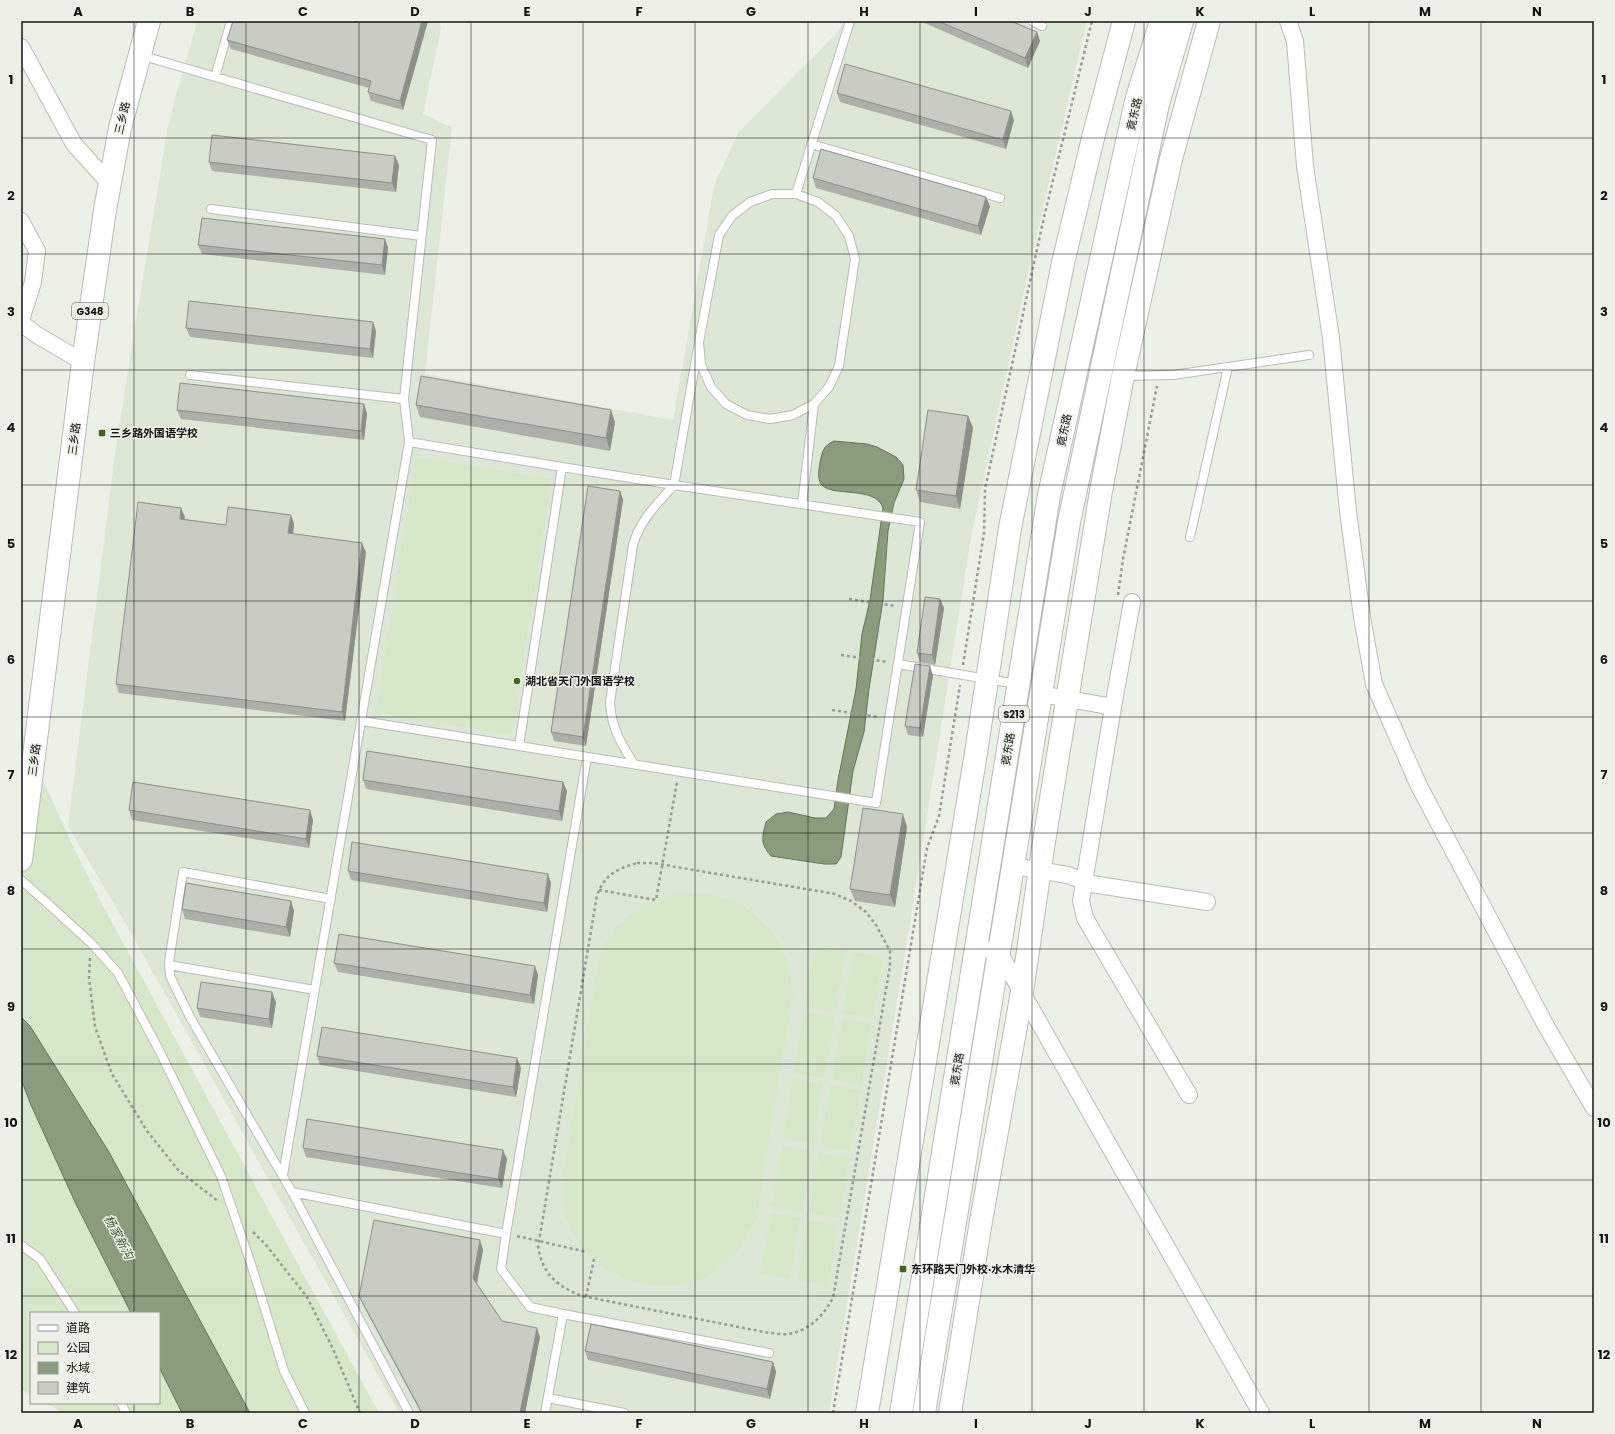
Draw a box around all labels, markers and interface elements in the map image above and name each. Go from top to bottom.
text: A [73,2,83,21]
text: B [186,2,195,21]
text: C [298,2,308,21]
text: D [410,2,420,21]
text: E [523,2,531,21]
text: F [635,2,643,21]
text: G [746,2,756,21]
text: H [859,2,869,21]
text: I [974,2,978,21]
text: J [1084,2,1092,21]
text: K [1195,2,1205,21]
text: L [1309,2,1315,21]
text: M [1419,2,1431,21]
text: N [1532,2,1542,21]
text: 1 [9,70,13,89]
text: 1 [1602,70,1606,89]
street label: 竟东路 [1122,96,1146,132]
street label: 三乡路 [110,100,134,136]
text: 2 [7,186,15,205]
text: 2 [1600,186,1608,205]
text: 3 [7,302,15,321]
text: 3 [1600,302,1608,321]
road number: G348 [72,303,108,319]
street label: 竟东路 [1053,412,1075,448]
text: 4 [7,418,16,437]
text: 4 [1600,418,1609,437]
street label: 三乡路 [64,422,84,456]
place label: 三乡路外国语学校 [110,425,198,441]
marker: 三乡路外国语学校 [97,428,107,438]
text: 5 [7,534,15,553]
text: 5 [1600,534,1608,553]
text: 6 [7,650,15,669]
text: 6 [1600,650,1608,669]
place label: 湖北省天门外国语学校 [525,673,635,689]
marker: 湖北省天门外国语学校 [512,676,522,686]
road number: S213 [999,706,1029,722]
street label: 竟东路 [998,731,1018,767]
street label: 三乡路 [24,743,44,777]
text: 7 [8,765,15,784]
text: 7 [1601,765,1608,784]
text: 8 [7,881,15,900]
text: 8 [1600,881,1608,900]
text: 9 [7,997,15,1016]
text: 9 [1600,997,1608,1016]
street label: 竟东路 [947,1051,967,1087]
text: 10 [4,1113,18,1132]
text: 10 [1597,1113,1611,1132]
water label: 杨家新沟 [100,1212,139,1264]
text: 11 [6,1229,16,1248]
text: 11 [1599,1229,1609,1248]
place label: 东环路天门外校·水木清华 [911,1261,1035,1277]
marker: 东环路天门外校·水木清华 [898,1264,908,1274]
legend [30,1312,160,1404]
text: 道路 [66,1319,90,1336]
text: 公园 [66,1339,90,1356]
text: 12 [5,1345,18,1364]
text: 12 [1598,1345,1611,1364]
text: 水域 [66,1359,90,1376]
text: 建筑 [66,1379,90,1396]
text: A [73,1414,83,1433]
text: B [186,1414,195,1433]
text: C [298,1414,308,1433]
text: D [410,1414,420,1433]
text: E [523,1414,531,1433]
text: F [635,1414,643,1433]
text: G [746,1414,756,1433]
text: H [859,1414,869,1433]
text: I [974,1414,978,1433]
text: J [1084,1414,1092,1433]
text: K [1195,1414,1205,1433]
text: L [1309,1414,1315,1433]
text: M [1419,1414,1431,1433]
text: N [1532,1414,1542,1433]

